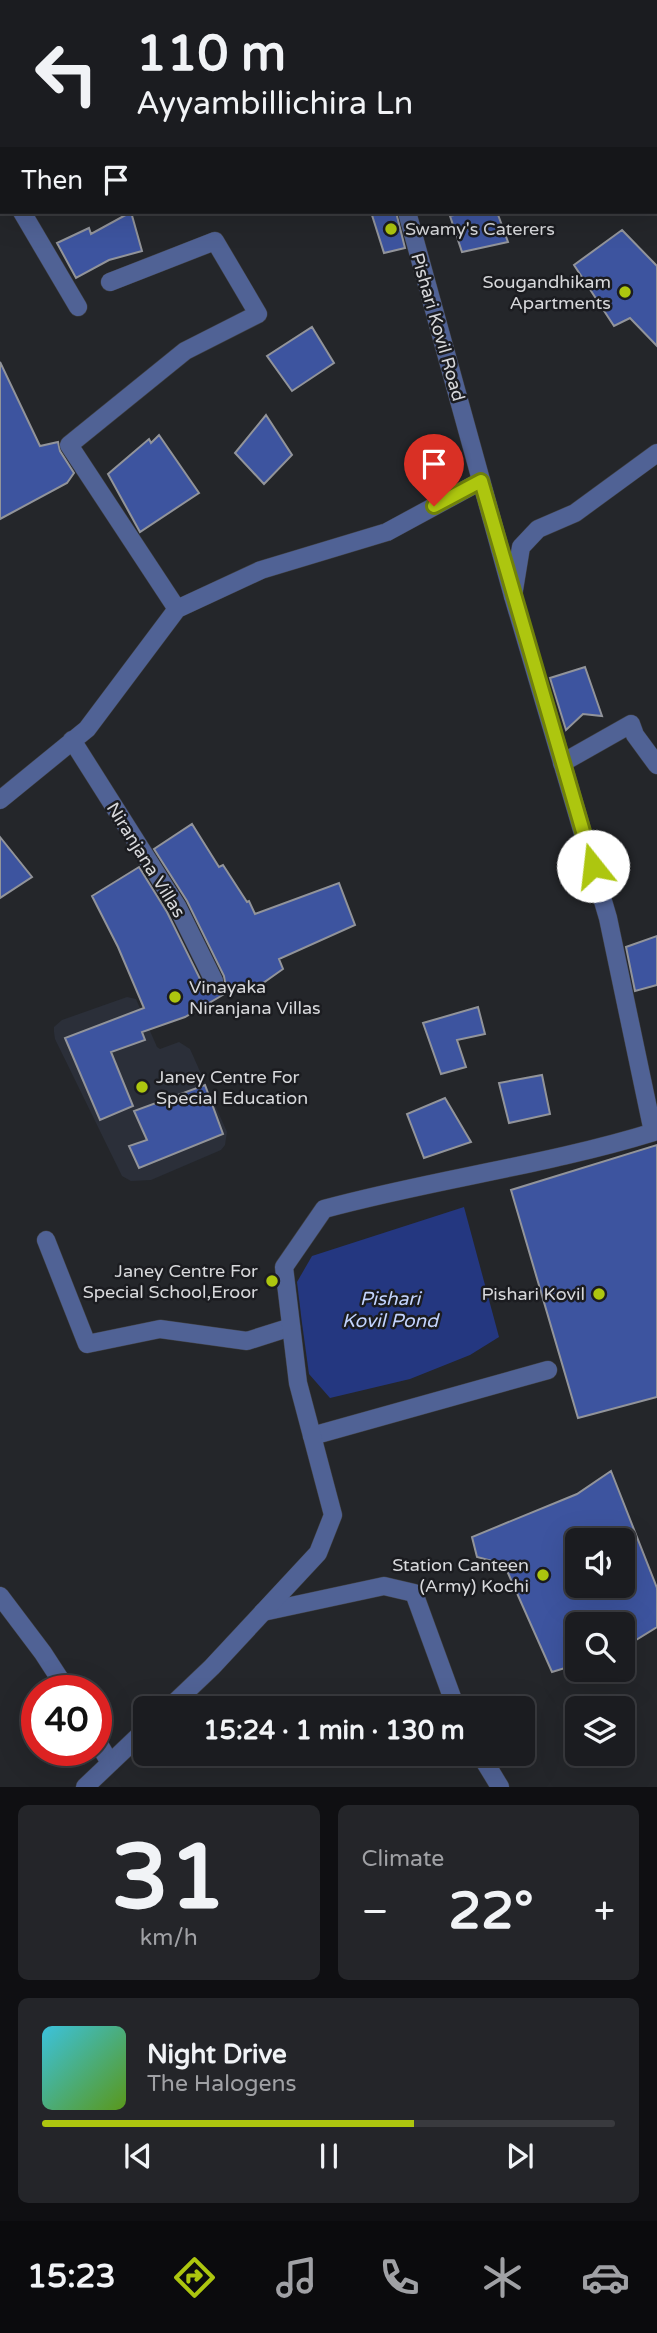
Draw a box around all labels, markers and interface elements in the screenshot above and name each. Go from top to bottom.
text: 110 m [136,25,286,84]
icon: left [21,28,112,119]
text: Ayyambillichira Ln [136,85,413,123]
icon: arrive [97,161,135,199]
text: Then [21,165,83,196]
place label: Swamy's Caterers [405,218,555,240]
marker: Swamy's Caterers [383,221,399,237]
street label: Pishari Kovil Road [406,250,470,404]
place label: Sougandhikam Apartments [482,271,611,314]
marker: Sougandhikam Apartments [617,284,633,300]
pin [404,434,464,506]
icon: arrive [415,445,453,483]
street label: Niranjana Villas [102,798,190,922]
position arrow [556,829,630,903]
place label: Vinayaka Niranjana Villas [189,976,321,1019]
marker: Vinayaka Niranjana Villas [167,989,183,1005]
place label: Janey Centre For Special Education [156,1066,308,1109]
marker: Janey Centre For Special Education [134,1079,150,1095]
place label: Janey Centre For Special School,Eroor [83,1260,258,1303]
marker: Janey Centre For Special School,Eroor [264,1273,280,1289]
place label: Pishari Kovil [481,1283,585,1305]
marker: Pishari Kovil [591,1286,607,1302]
water label: Pishari Kovil Pond [342,1288,440,1332]
map controls [565,1528,635,1766]
button: sound [565,1528,635,1598]
place label: Station Canteen (Army) Kochi [392,1554,529,1597]
marker: Station Canteen (Army) Kochi [535,1567,551,1583]
button: search [565,1612,635,1682]
speed limit sign: 40 [21,1675,112,1766]
button: layers [565,1696,635,1766]
text: 15:24 · 1 min · 130 m [203,1715,465,1746]
text: 31 [112,1823,226,1933]
text: Climate [362,1845,444,1873]
text: 22° [449,1880,534,1943]
text: − [362,1889,389,1935]
text: + [594,1889,615,1935]
text: km/h [140,1924,198,1952]
text: Night Drive [147,2039,287,2070]
text: The Halogens [147,2070,296,2098]
icon: previous [119,2137,157,2175]
icon: pause [310,2137,348,2175]
icon: next [501,2137,539,2175]
icon: directions [170,2253,219,2302]
icon: music [272,2253,321,2302]
icon: phone [375,2253,424,2302]
icon: climate [478,2253,527,2302]
icon: car [581,2253,630,2302]
text: 15:23 [27,2258,116,2296]

